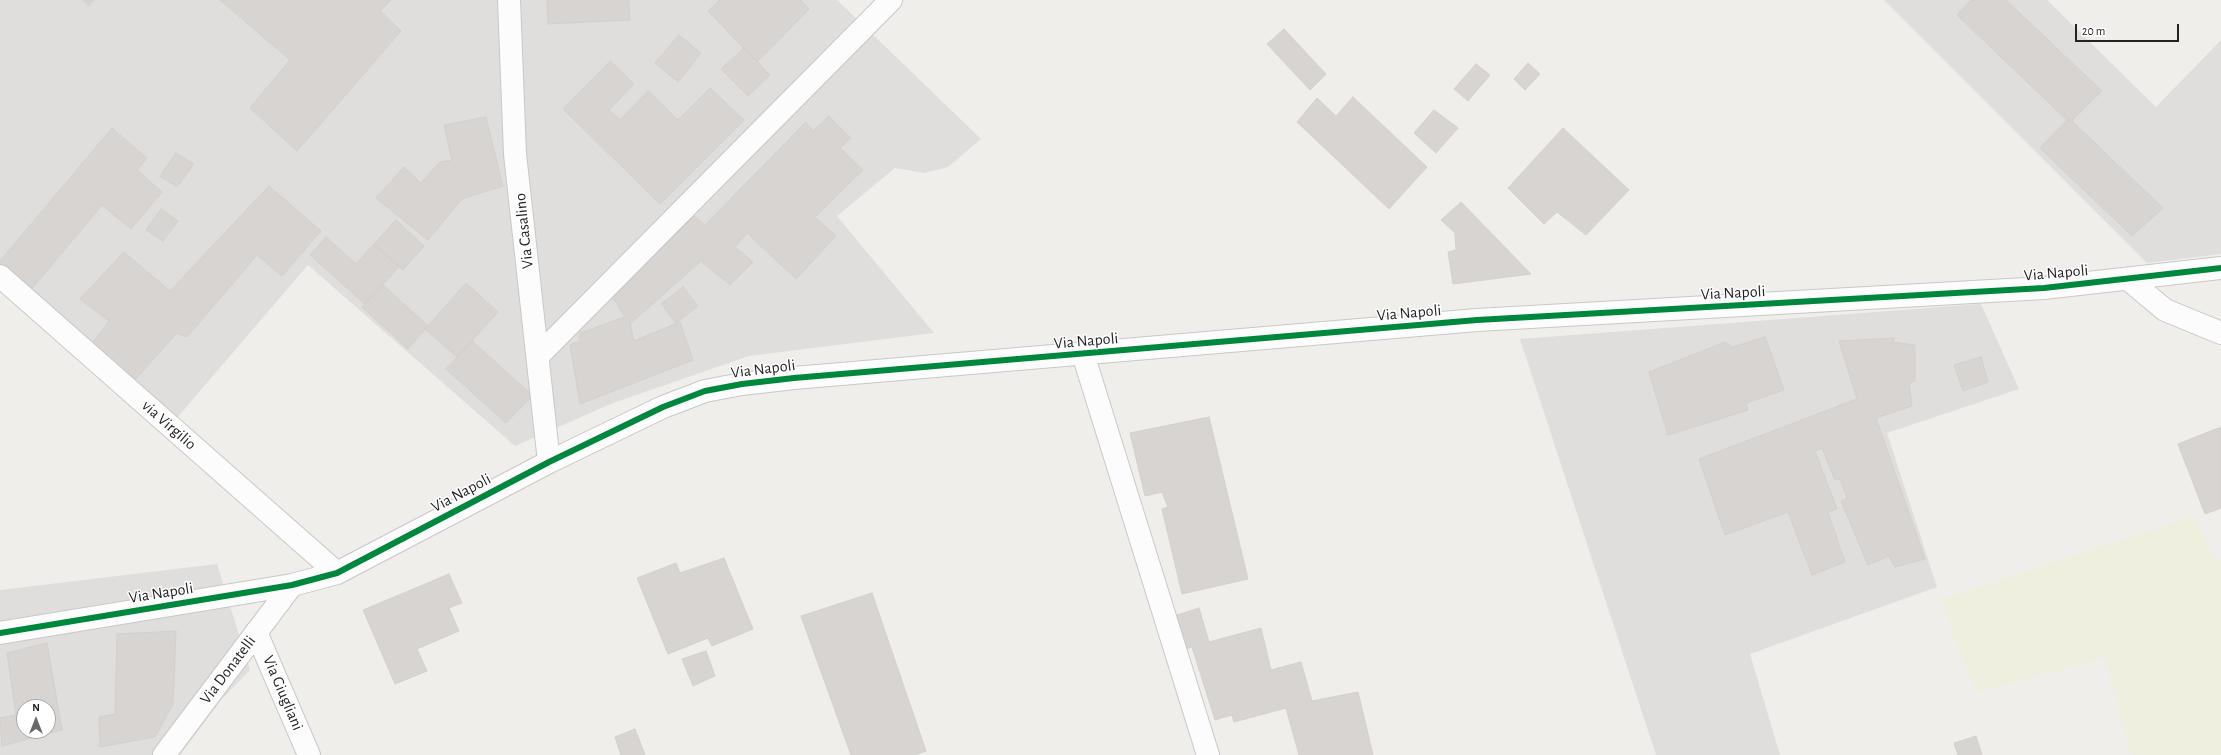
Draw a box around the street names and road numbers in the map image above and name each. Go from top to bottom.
street label: Via Casalino [510,192,538,270]
street label: Via Napoli [2023,261,2089,285]
street label: Via Napoli [1700,282,1766,304]
street label: Via Napoli [1376,301,1442,325]
street label: Via Napoli [1053,329,1119,353]
street label: Via Napoli [730,356,796,382]
street label: via Virgilio [138,396,200,454]
street label: Via Napoli [428,469,494,517]
street label: Via Napoli [128,578,194,608]
street label: Via Donatelli [196,632,260,708]
street label: Via Giugliani [259,653,307,733]

